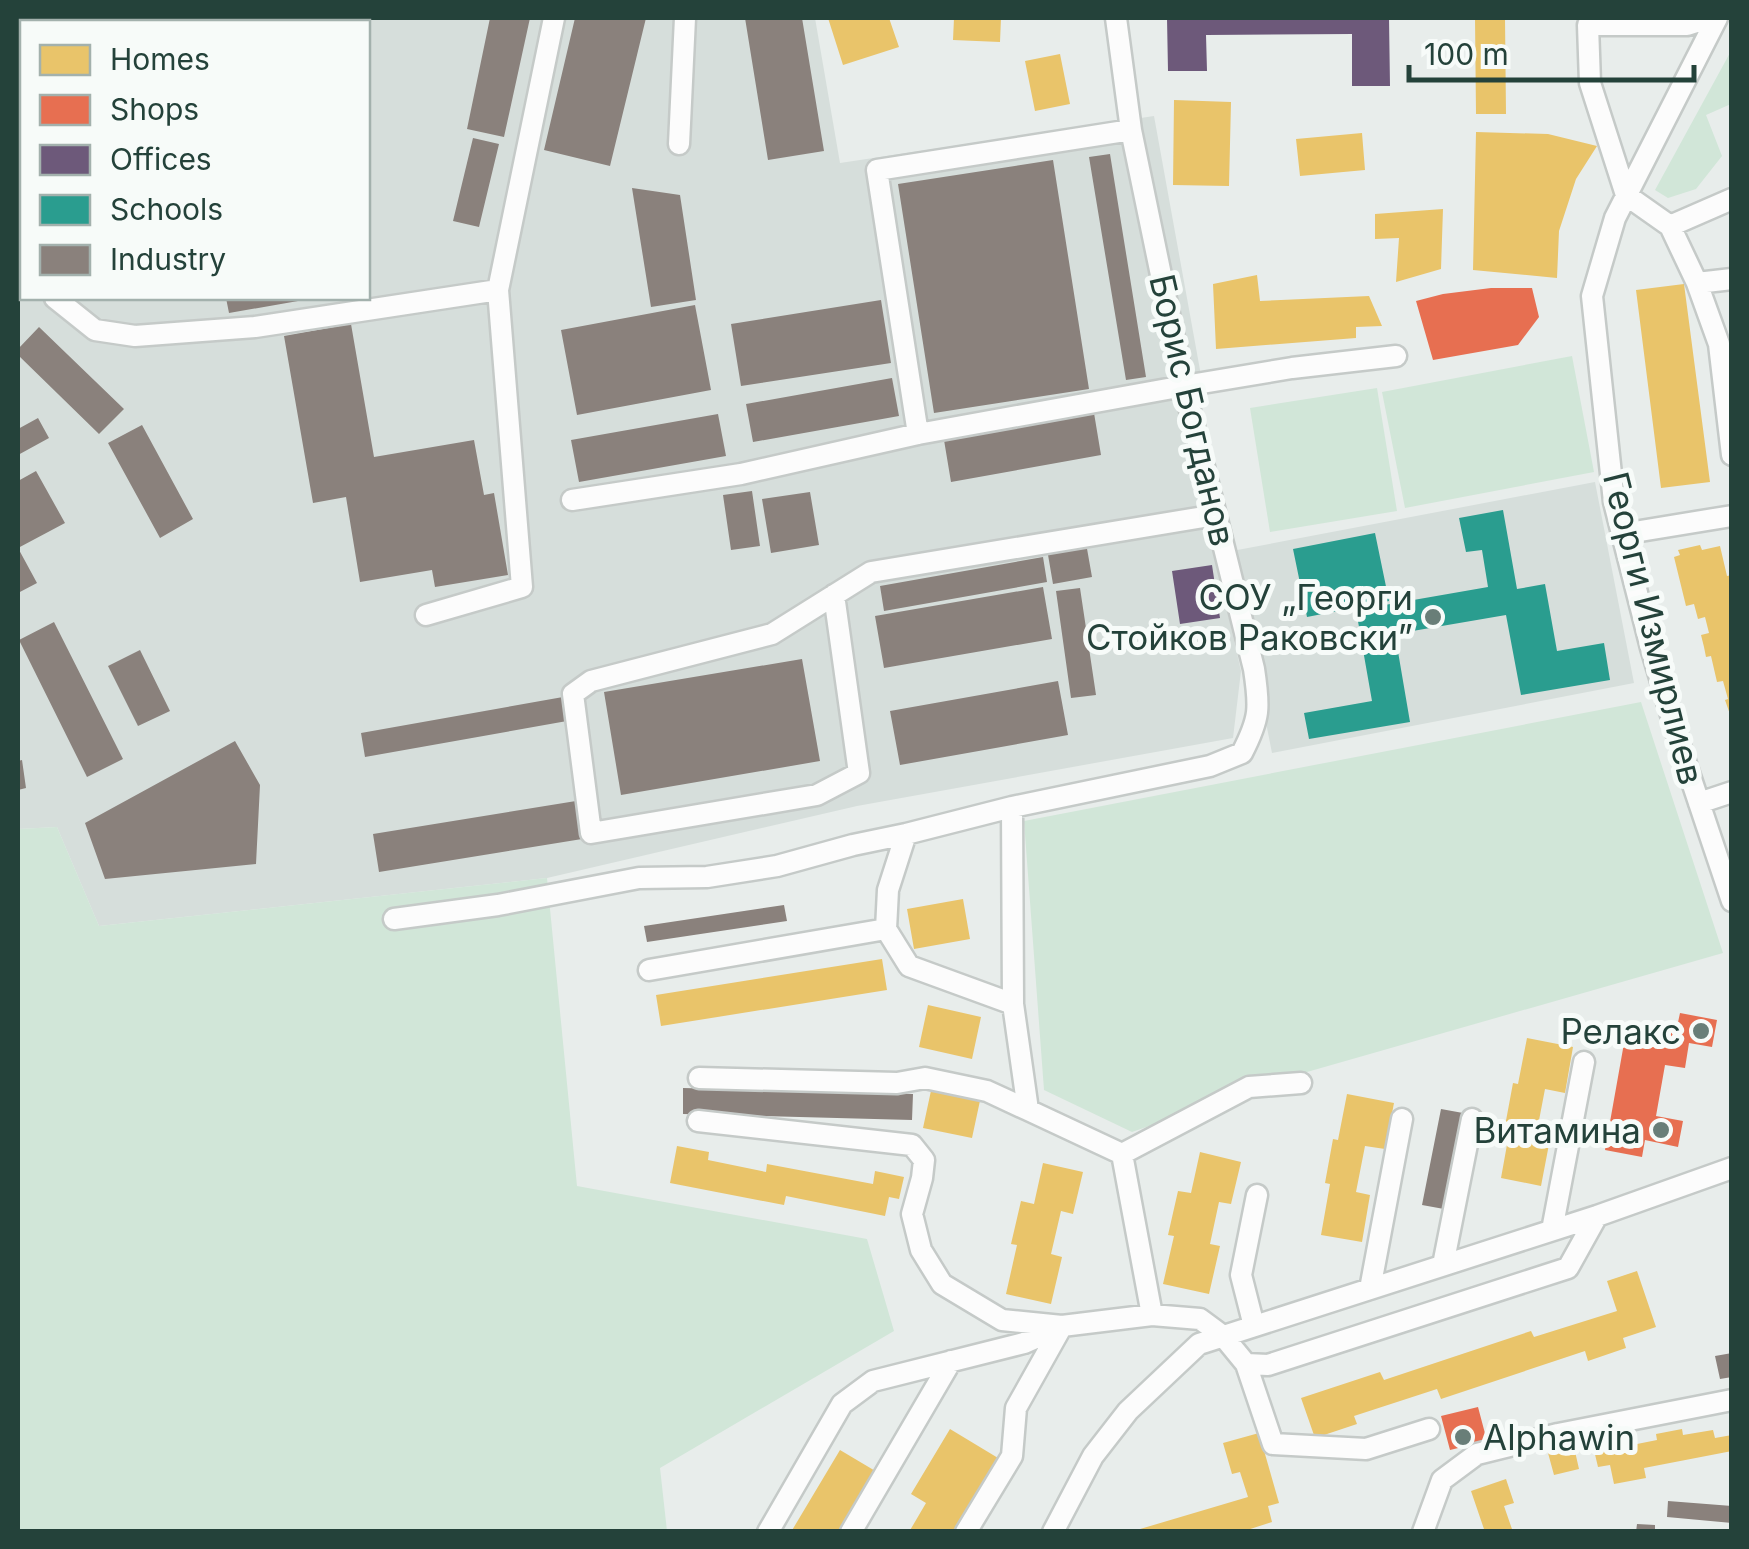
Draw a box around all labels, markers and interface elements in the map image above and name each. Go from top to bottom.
legend [20,20,370,300]
scale bar [1409,20,1694,82]
text: 100 m [1424,36,1509,72]
text: Homes [110,41,210,77]
text: Shops [110,91,199,127]
text: Offices [110,141,212,177]
text: Schools [110,191,223,227]
text: Industry [110,241,226,277]
street label: Борис Богданов [1141,270,1245,550]
street label: Георги Измирлиев [1595,467,1713,789]
place label: СОУ „Георги Стойков Раковски” [1086,576,1413,658]
marker: СОУ „Георги Стойков Раковски” [1422,606,1444,628]
place label: Релакс [1560,1010,1681,1052]
marker: Релакс [1690,1020,1712,1042]
place label: Витамина [1473,1109,1641,1151]
marker: Витамина [1650,1119,1672,1141]
place label: Alphawin [1483,1416,1635,1458]
marker: Alphawin [1452,1426,1474,1448]

